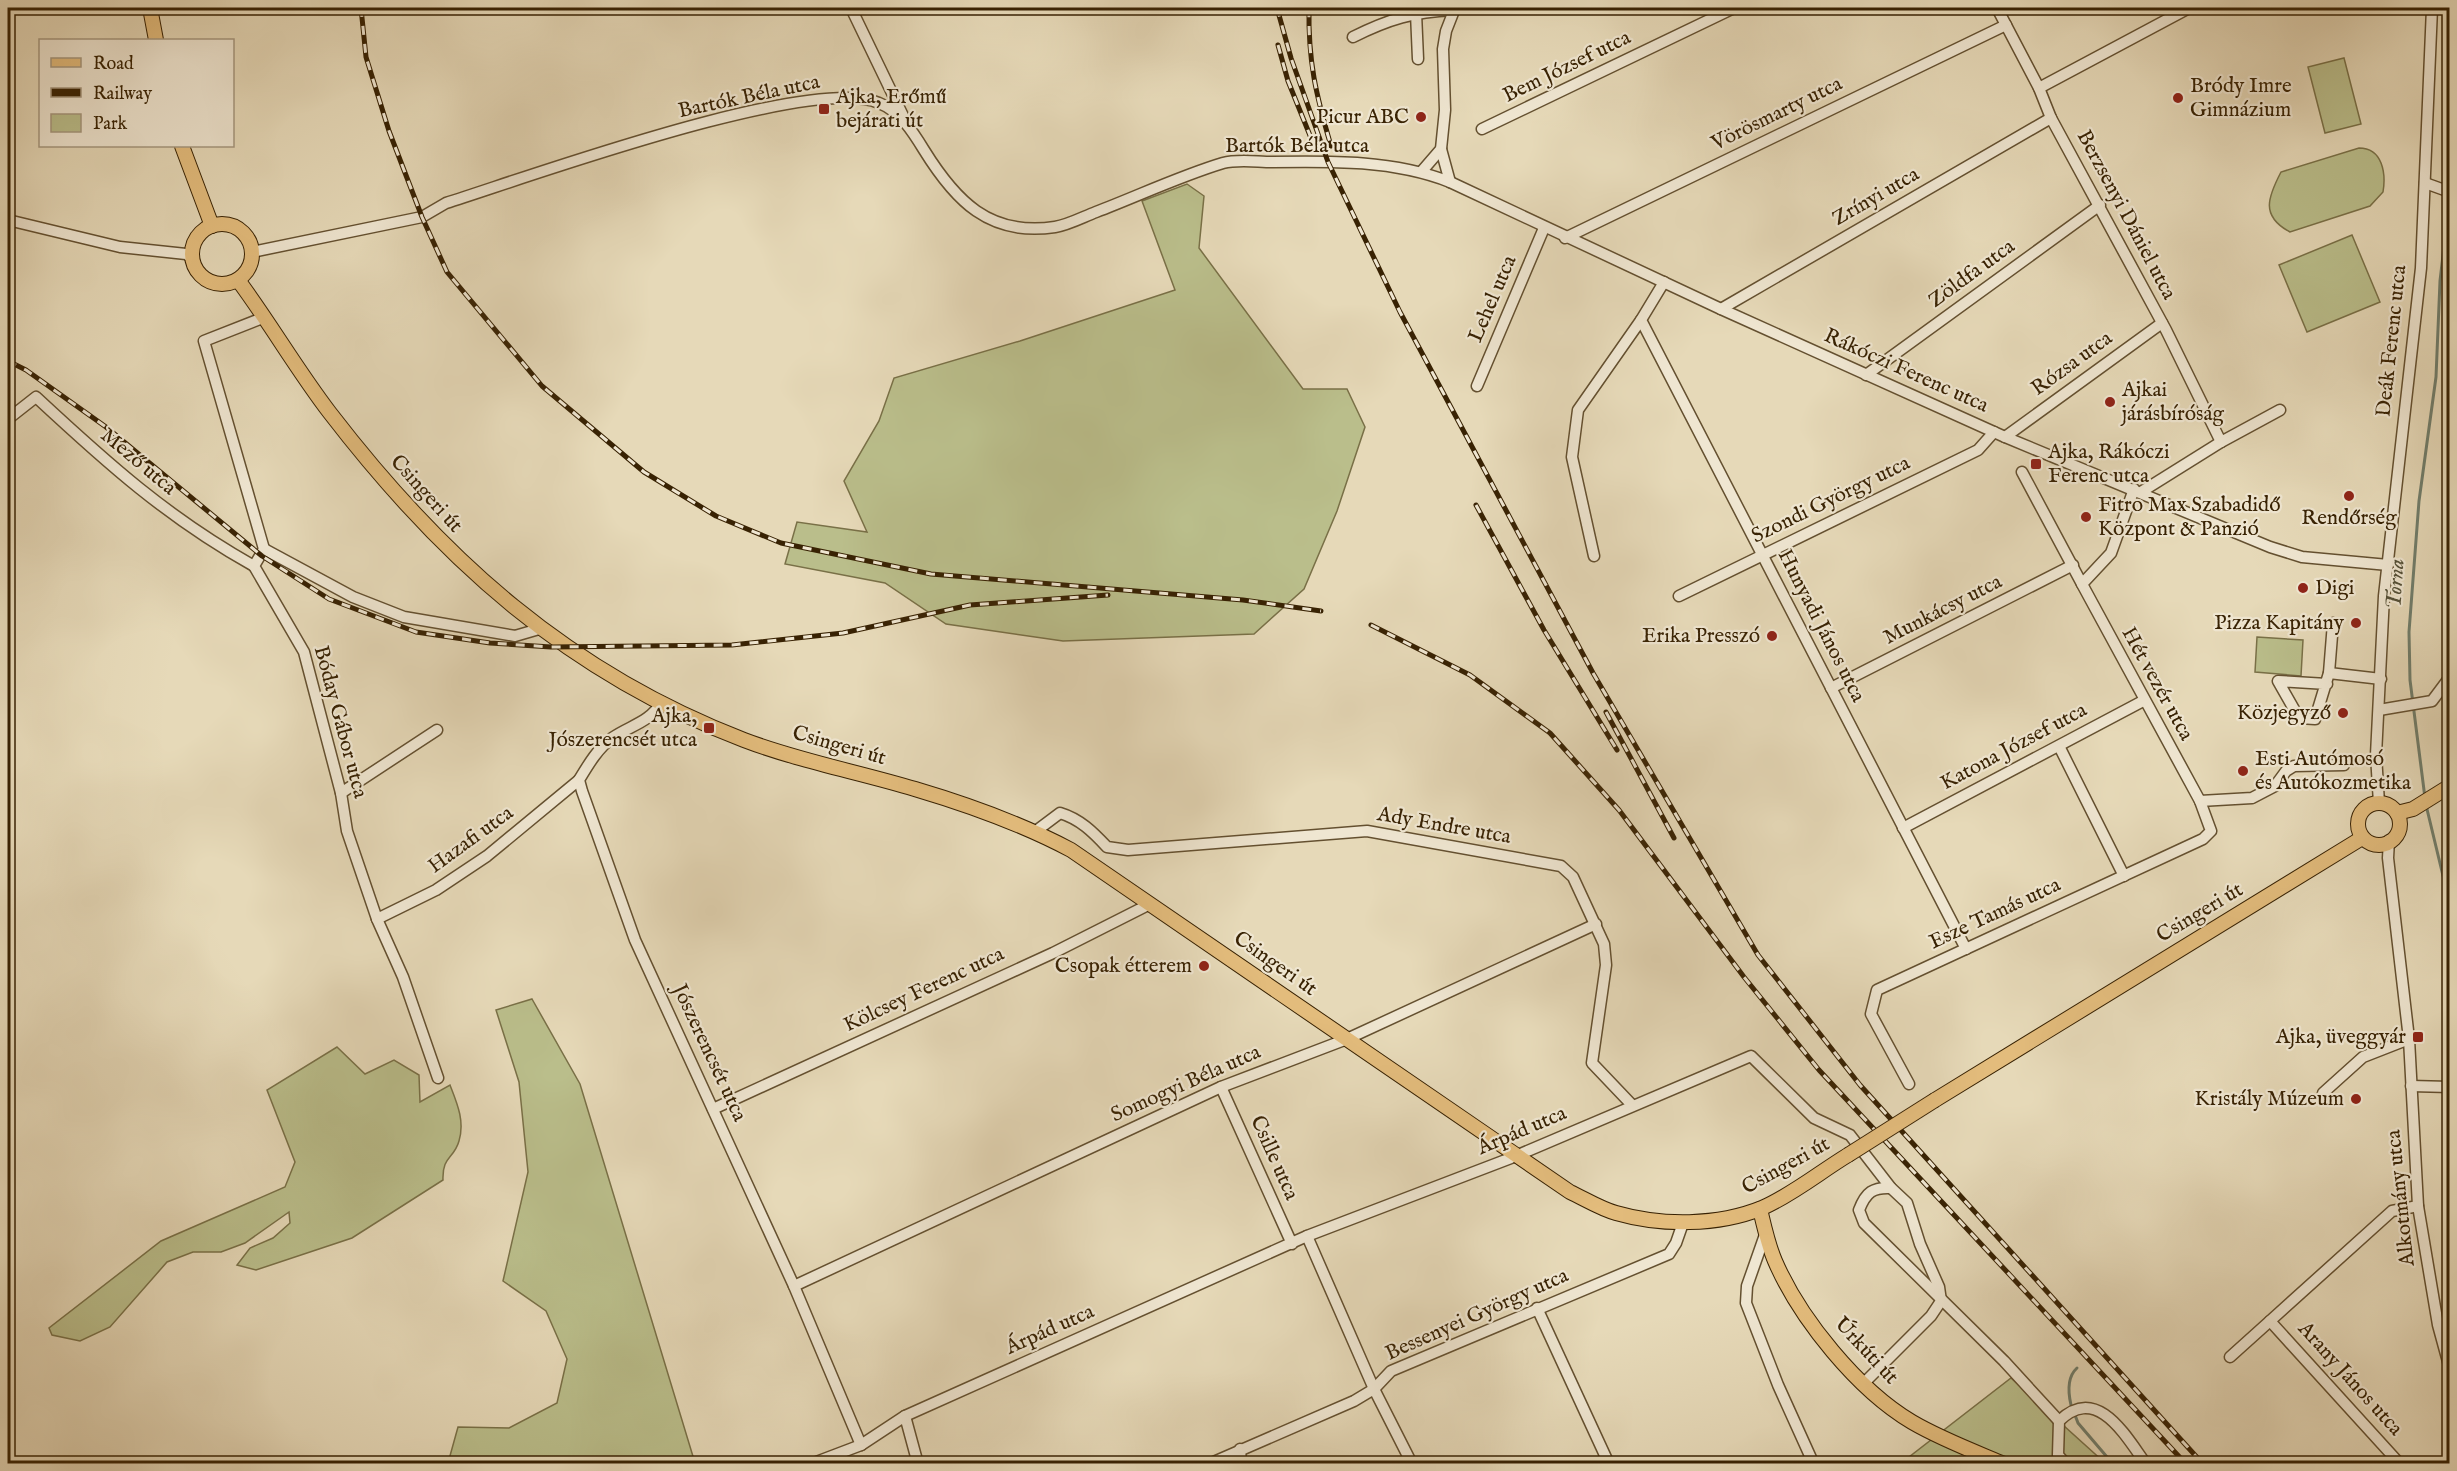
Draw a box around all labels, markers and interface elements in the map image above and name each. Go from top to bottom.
street label: Bem József utca [1499,24,1636,110]
legend [39,39,234,147]
text: Road [93,53,134,76]
street label: Bartók Béla utca [676,69,823,125]
street label: Vörösmarty utca [1706,70,1848,158]
place label: Bródy Imre Gimnázium [2190,73,2292,124]
text: Railway [93,83,152,106]
place label: Ajka, Erőmű bejárati út [835,84,947,135]
marker: Bródy Imre Gimnázium [2171,91,2185,105]
marker: Ajka, Erőmű bejárati út [817,102,831,116]
place label: Picur ABC [1316,104,1409,131]
marker: Picur ABC [1414,110,1428,124]
text: Park [93,113,128,136]
street label: Berzsenyi Dániel utca [2070,125,2183,305]
street label: Bartók Béla utca [1225,133,1370,160]
street label: Zrínyi utca [1828,161,1925,233]
street label: Zöldfa utca [1923,233,2021,314]
street label: Lehel utca [1463,251,1524,347]
street label: Deák Ferenc utca [2371,263,2413,418]
street label: Rákóczi Ferenc utca [1819,323,1993,420]
street label: Rózsa utca [2026,325,2119,403]
place label: Ajkai járásbíróság [2120,377,2224,428]
marker: Ajkai járásbíróság [2103,395,2117,409]
street label: Mező utca [94,422,182,502]
place label: Ajka, Rákóczi Ferenc utca [2047,439,2170,490]
street label: Csingeri út [384,449,468,539]
street label: Szondi György utca [1747,450,1916,550]
marker: Ajka, Rákóczi Ferenc utca [2029,457,2043,471]
marker: Rendőrség [2342,489,2356,503]
place label: Fitro Max Szabadidő Központ & Panzió [2098,492,2280,543]
place label: Rendőrség [2301,505,2397,532]
marker: Fitro Max Szabadidő Központ & Panzió [2079,510,2093,524]
street label: Hunyadi János utca [1771,545,1872,708]
water label: Torna [2380,558,2412,610]
street label: Munkácsy utca [1879,568,2008,651]
place label: Digi [2315,575,2355,602]
marker: Digi [2296,581,2310,595]
place label: Pizza Kapitány [2214,610,2345,637]
marker: Pizza Kapitány [2349,616,2363,630]
street label: Hét vezér utca [2115,622,2200,746]
place label: Erika Presszó [1642,623,1760,650]
marker: Erika Presszó [1765,629,1779,643]
street label: Bóday Gábor utca [307,643,374,802]
street label: Katona József utca [1936,697,2093,797]
place label: Közjegyző [2237,700,2331,727]
place label: Ajka, Jószerencsét utca [546,703,698,754]
marker: Közjegyző [2336,706,2350,720]
street label: Csingeri út [789,720,889,772]
marker: Ajka, Jószerencsét utca [702,721,716,735]
place label: Esti Autómosó és Autókozmetika [2255,746,2412,797]
marker: Esti Autómosó és Autókozmetika [2236,764,2250,778]
street label: Hazafi utca [423,799,520,880]
street label: Ady Endre utca [1374,801,1514,851]
street label: Esze Tamás utca [1925,871,2066,956]
street label: Csingeri út [2152,877,2248,949]
street label: Csingeri út [1228,925,1322,1003]
street label: Kölcsey Ferenc utca [839,941,1009,1039]
place label: Csopak étterem [1055,953,1192,980]
marker: Csopak étterem [1197,959,1211,973]
street label: Jószerencsét utca [665,978,753,1127]
place label: Ajka, üveggyár [2275,1024,2406,1051]
marker: Ajka, üveggyár [2411,1030,2425,1044]
street label: Somogyi Béla utca [1107,1038,1266,1129]
place label: Kristály Múzeum [2195,1086,2344,1113]
marker: Kristály Múzeum [2349,1092,2363,1106]
street label: Árpád utca [1472,1099,1572,1162]
street label: Csille utca [1243,1111,1305,1205]
street label: Alkotmány utca [2380,1128,2422,1269]
street label: Csingeri út [1737,1131,1835,1201]
street label: Bessenyei György utca [1381,1262,1574,1368]
street label: Árpád utca [1000,1297,1099,1362]
street label: Úrkúti út [1828,1312,1904,1390]
street label: Arany János utca [2291,1315,2409,1442]

